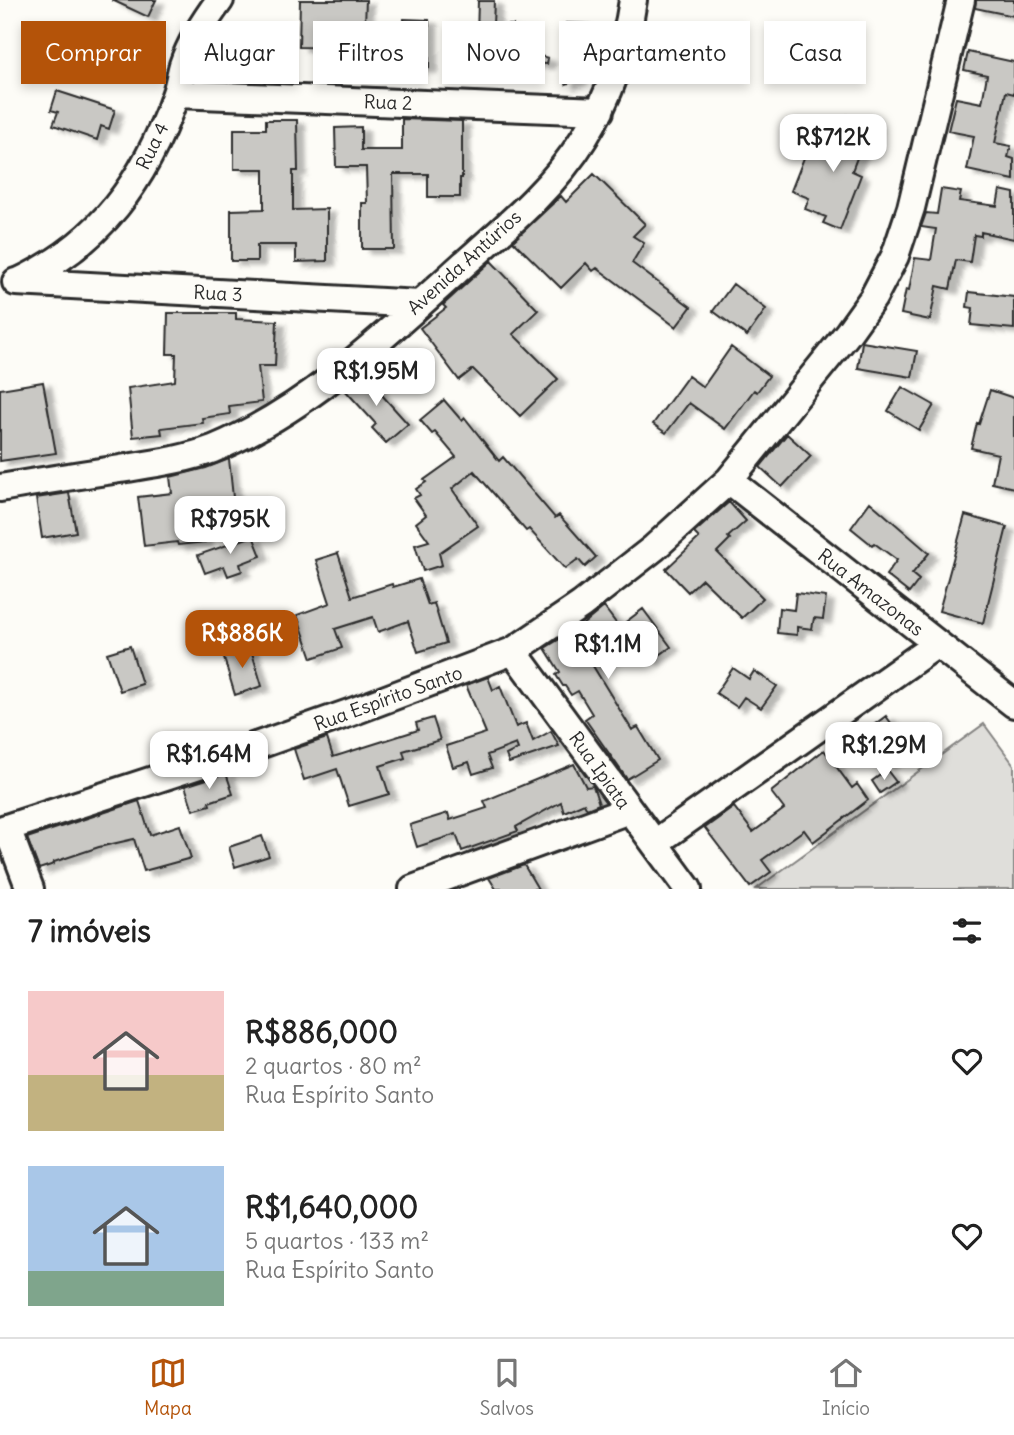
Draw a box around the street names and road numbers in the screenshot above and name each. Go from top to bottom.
street label: Rua 2 [363,89,413,115]
street label: Rua 4 [130,119,174,173]
street label: Avenida Antúrios [402,205,526,319]
street label: Rua 3 [193,280,243,306]
street label: Rua Amazonas [813,543,929,641]
street label: Rua Espírito Santo [311,660,465,736]
street label: Rua Ipiata [564,727,636,813]

